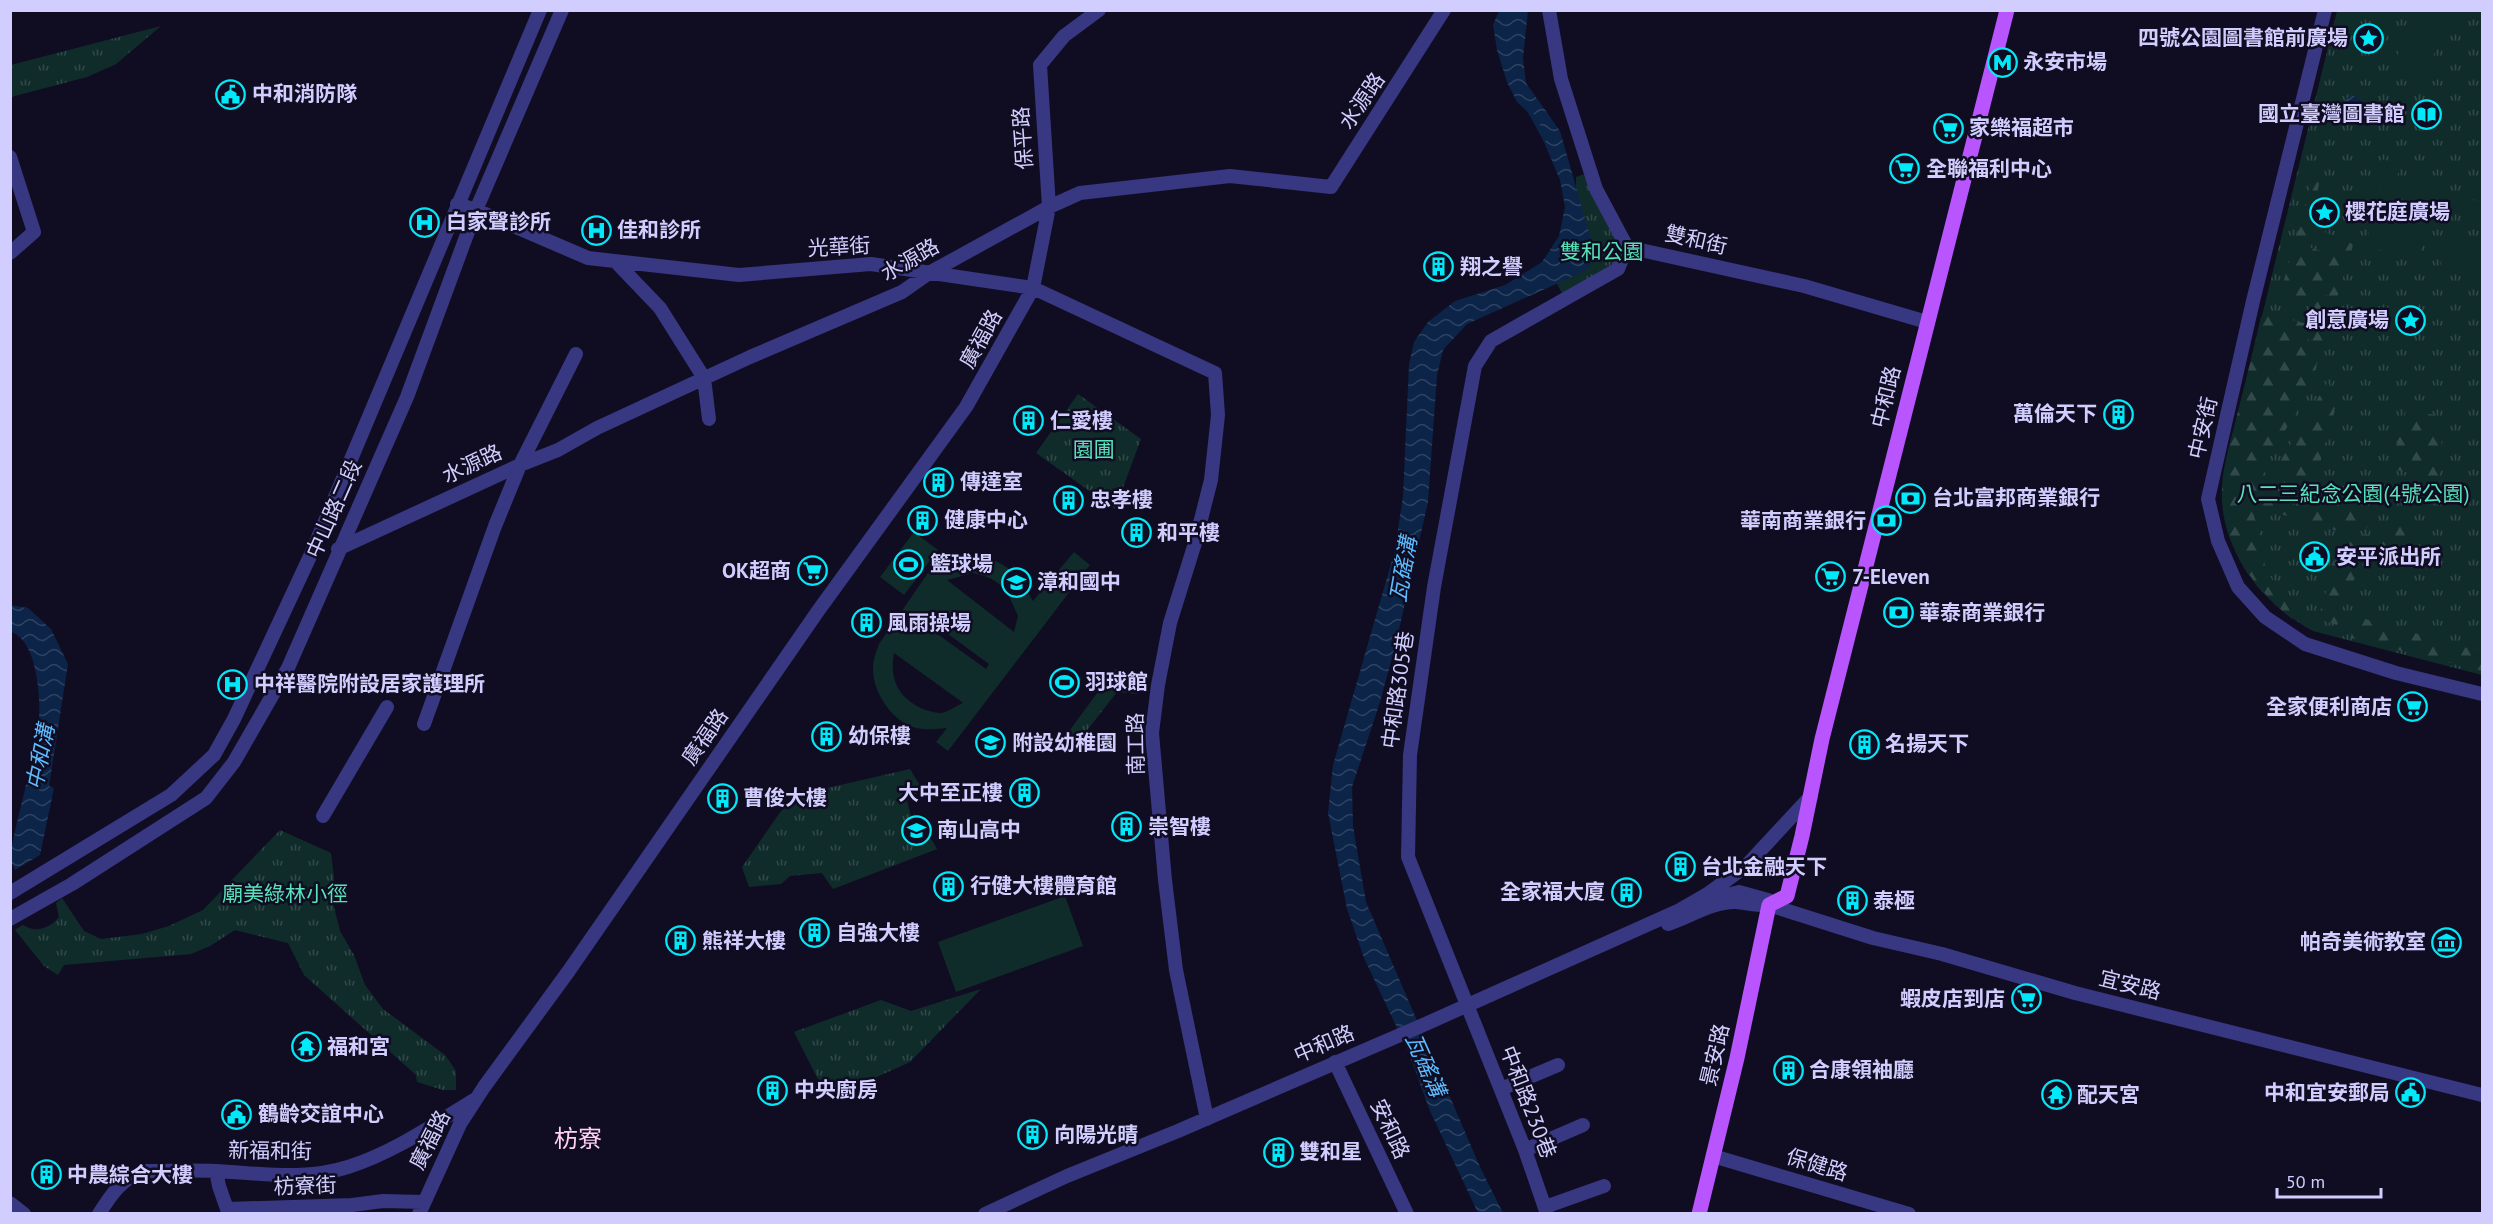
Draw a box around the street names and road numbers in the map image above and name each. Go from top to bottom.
street label: 水源路 [1333,67,1390,134]
street label: 保平路 [1007,106,1038,170]
street label: 雙和街 [1662,219,1730,260]
street label: 光華街 [807,231,871,262]
street label: 水源路 [876,232,944,287]
street label: 廣福路 [953,305,1008,373]
street label: 中和路 [1865,363,1906,431]
street label: 中安街 [2182,394,2223,462]
street label: 水源路 [438,438,506,489]
street label: 中山路二段 [300,455,367,562]
street label: 中和路305巷 [1376,629,1419,750]
street label: 廣福路 [675,703,734,770]
street label: 南工路 [1121,712,1150,776]
street label: 宜安路 [2096,964,2164,1005]
street label: 中和路 [1290,1019,1358,1068]
street label: 景安路 [1694,1021,1735,1089]
street label: 中和路230巷 [1495,1042,1562,1162]
street label: 安和路 [1365,1095,1416,1163]
street label: 廣福路 [403,1106,456,1174]
street label: 新福和街 [228,1136,312,1165]
street label: 保健路 [1783,1142,1851,1187]
street label: 枋寮街 [273,1171,337,1200]

